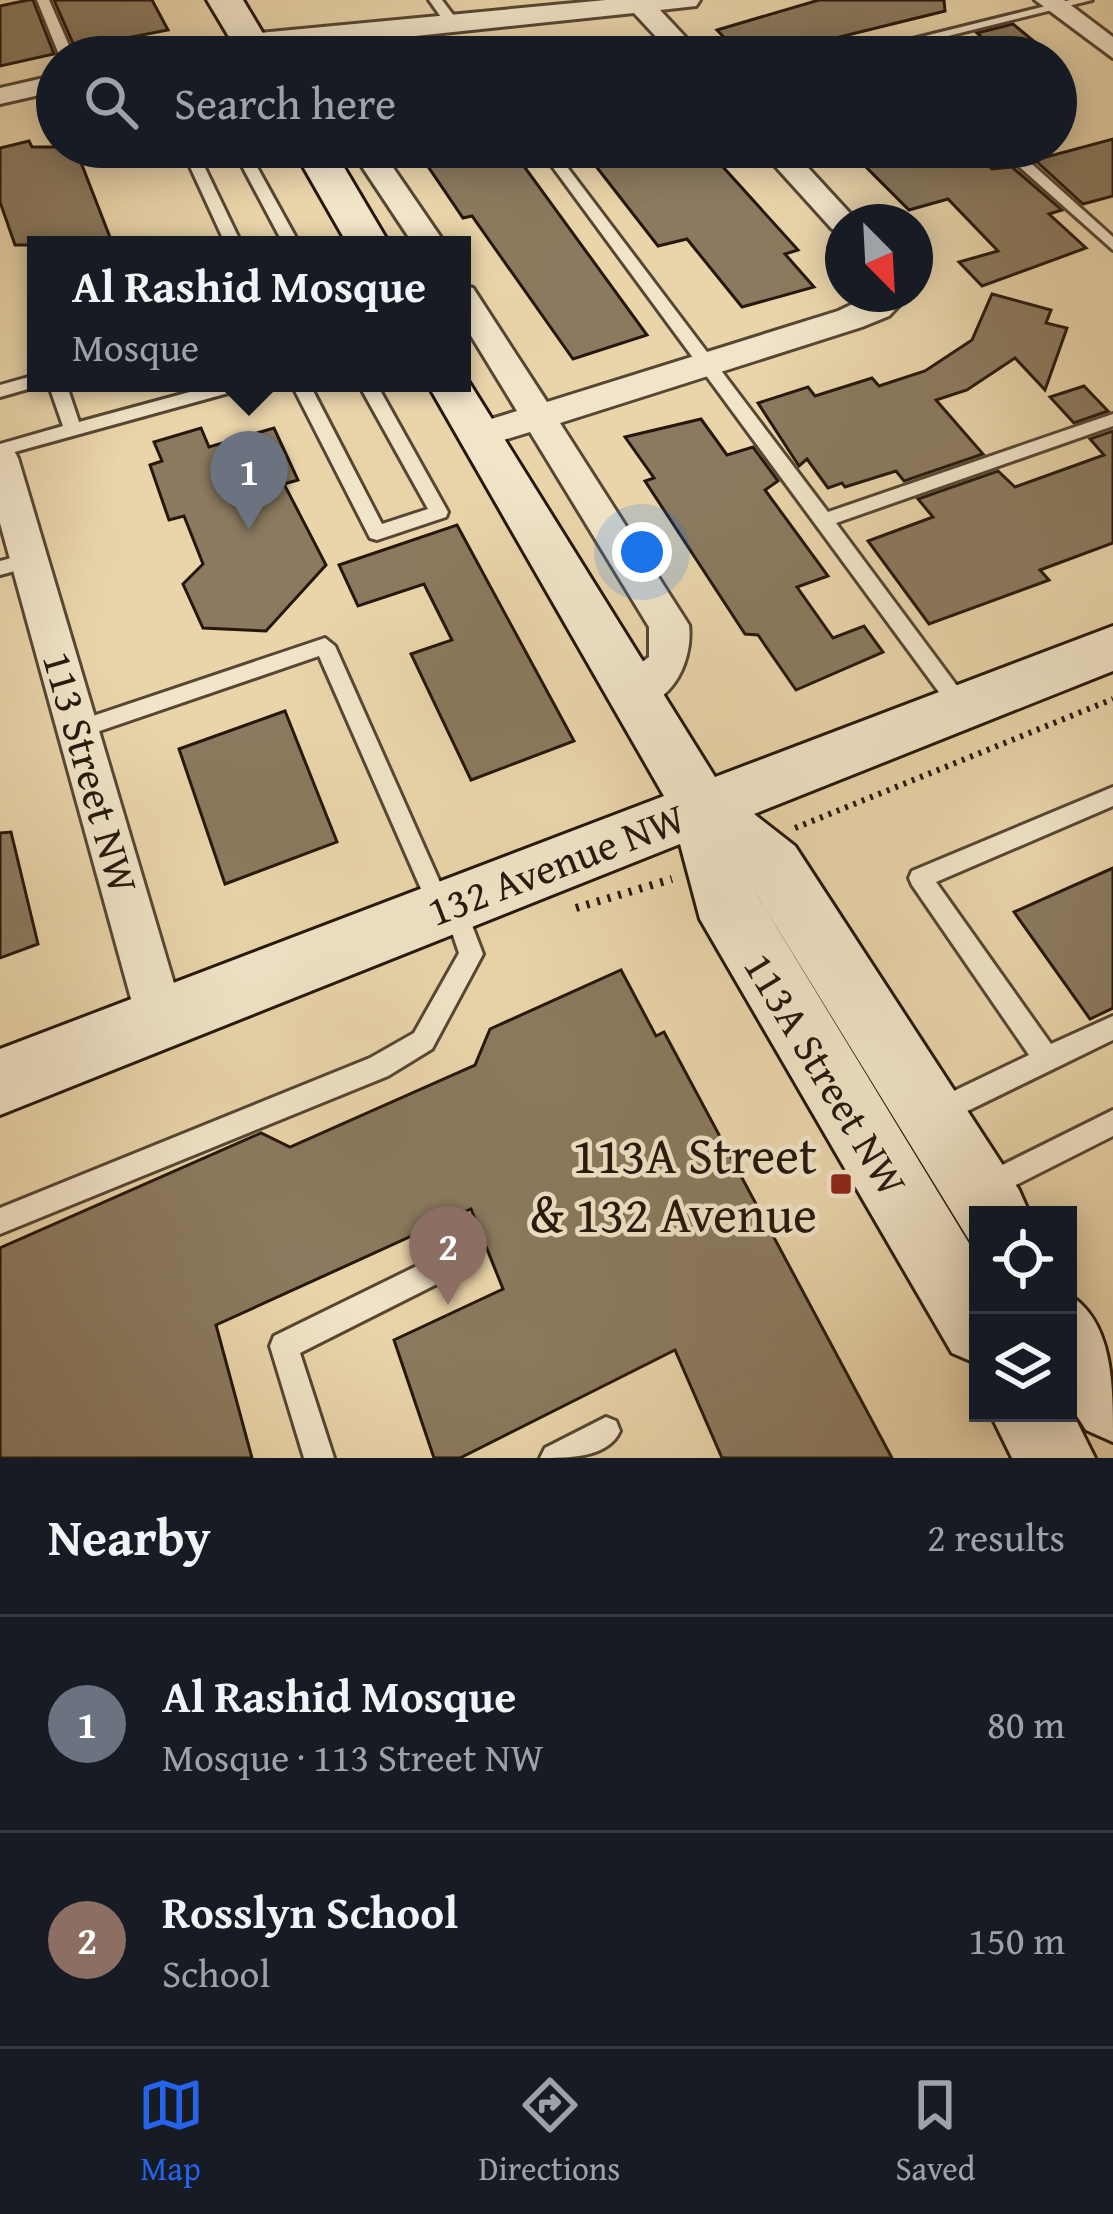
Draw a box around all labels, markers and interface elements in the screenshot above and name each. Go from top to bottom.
search box [36,36,1077,168]
icon: search [78,69,144,135]
text: Search here [174,70,396,135]
north arrow [825,204,933,312]
popup [27,236,471,392]
text: Al Rashid Mosque [72,253,426,318]
text: Mosque [72,318,199,375]
pin: 1 [210,431,288,530]
your location [612,522,672,582]
street label: 113 Street NW [28,644,155,900]
street label: 132 Avenue NW [418,786,694,941]
street label: 113A Street NW [730,941,923,1207]
place label: 113A Street & 132 Avenue [530,1117,817,1251]
marker: 113A Street & 132 Avenue [828,1171,854,1197]
pin: 2 [409,1206,487,1305]
map controls [969,1206,1077,1422]
button: locate [969,1206,1077,1314]
button: layers [969,1314,1077,1422]
text: Nearby [48,1499,211,1574]
text: 2 results [927,1508,1065,1565]
text: Al Rashid Mosque [162,1663,516,1728]
text: 1 [77,1695,97,1752]
text: 80 m [987,1695,1065,1752]
text: Mosque · 113 Street NW [162,1728,544,1785]
text: Rosslyn School [162,1879,458,1944]
text: 2 [77,1911,97,1968]
text: 150 m [968,1911,1065,1968]
text: School [162,1944,270,2001]
tab: Map [138,2072,204,2192]
tab: Directions [479,2072,620,2192]
tab: Saved [896,2072,975,2192]

